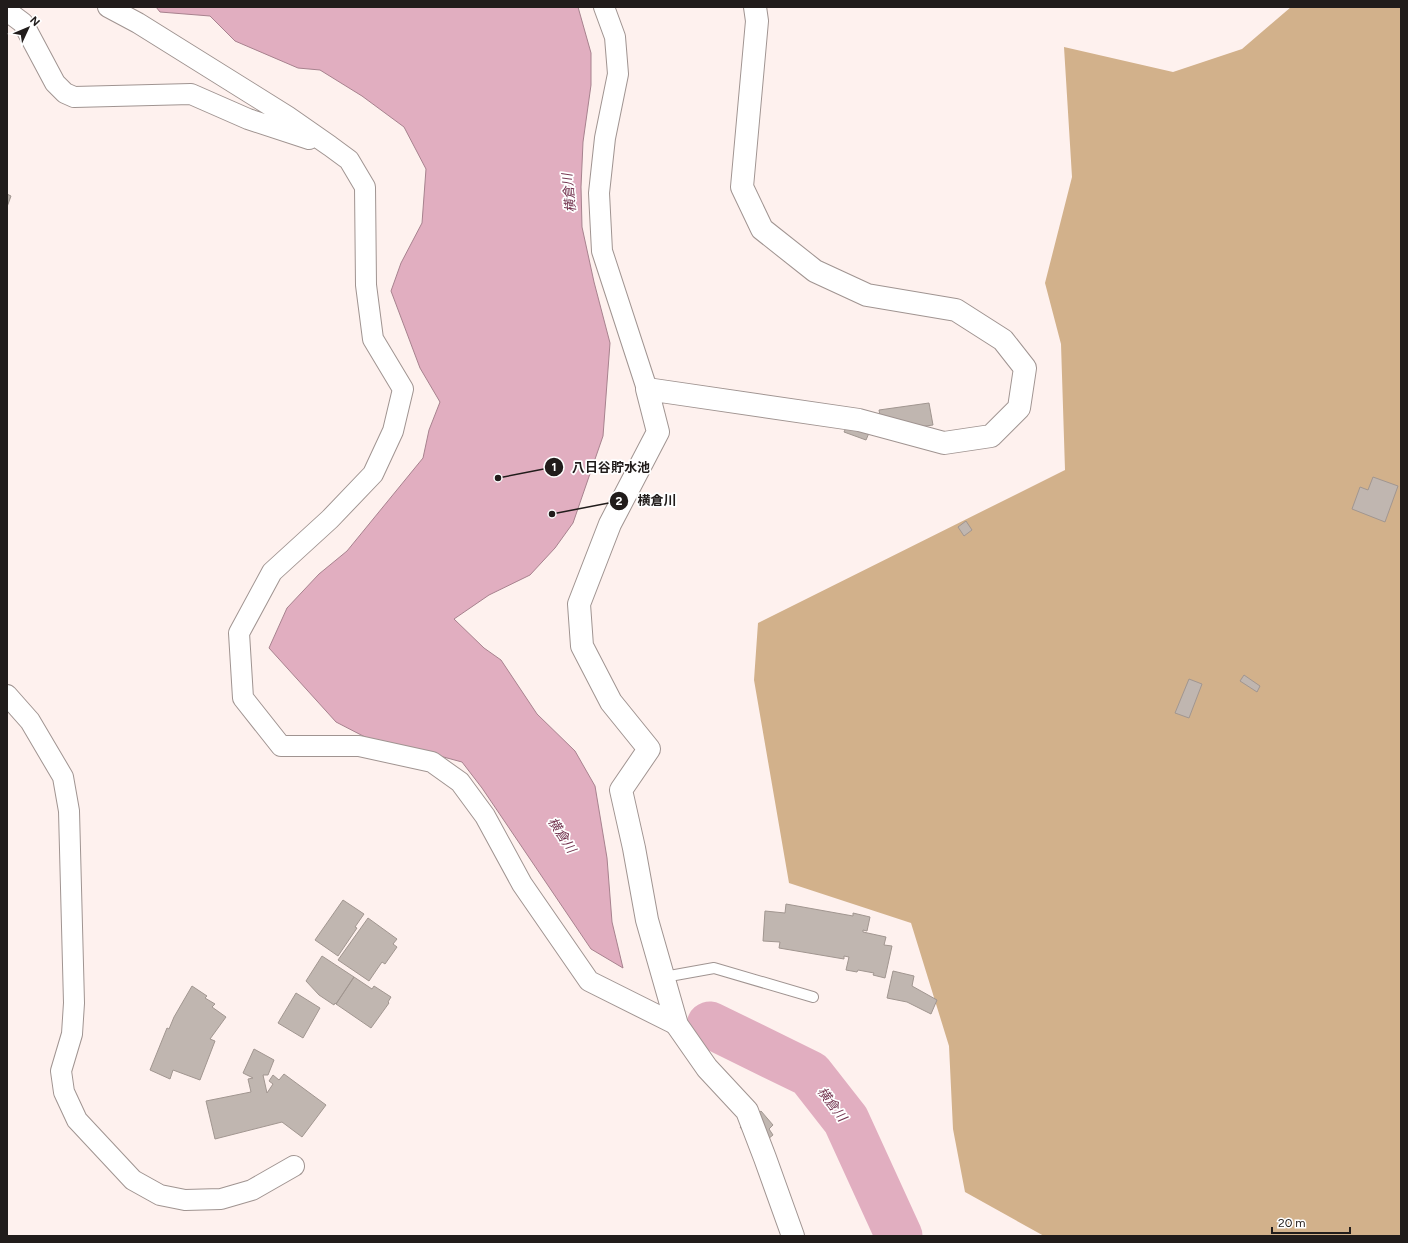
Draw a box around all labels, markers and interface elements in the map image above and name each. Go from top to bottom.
north arrow [8,8,48,48]
text: N [27,14,42,29]
water label: 横倉川 [559,171,578,213]
callout: 八日谷貯水池 [544,455,658,480]
text: 1 [551,460,557,474]
text: 八日谷貯水池 [572,460,650,475]
callout: 横倉川 [609,488,684,513]
text: 横倉川 [637,493,677,508]
text: 2 [616,494,623,508]
water label: 横倉川 [545,815,580,857]
water label: 横倉川 [814,1084,851,1126]
scale bar [1272,1209,1350,1235]
text: 20 m [1278,1216,1306,1230]

